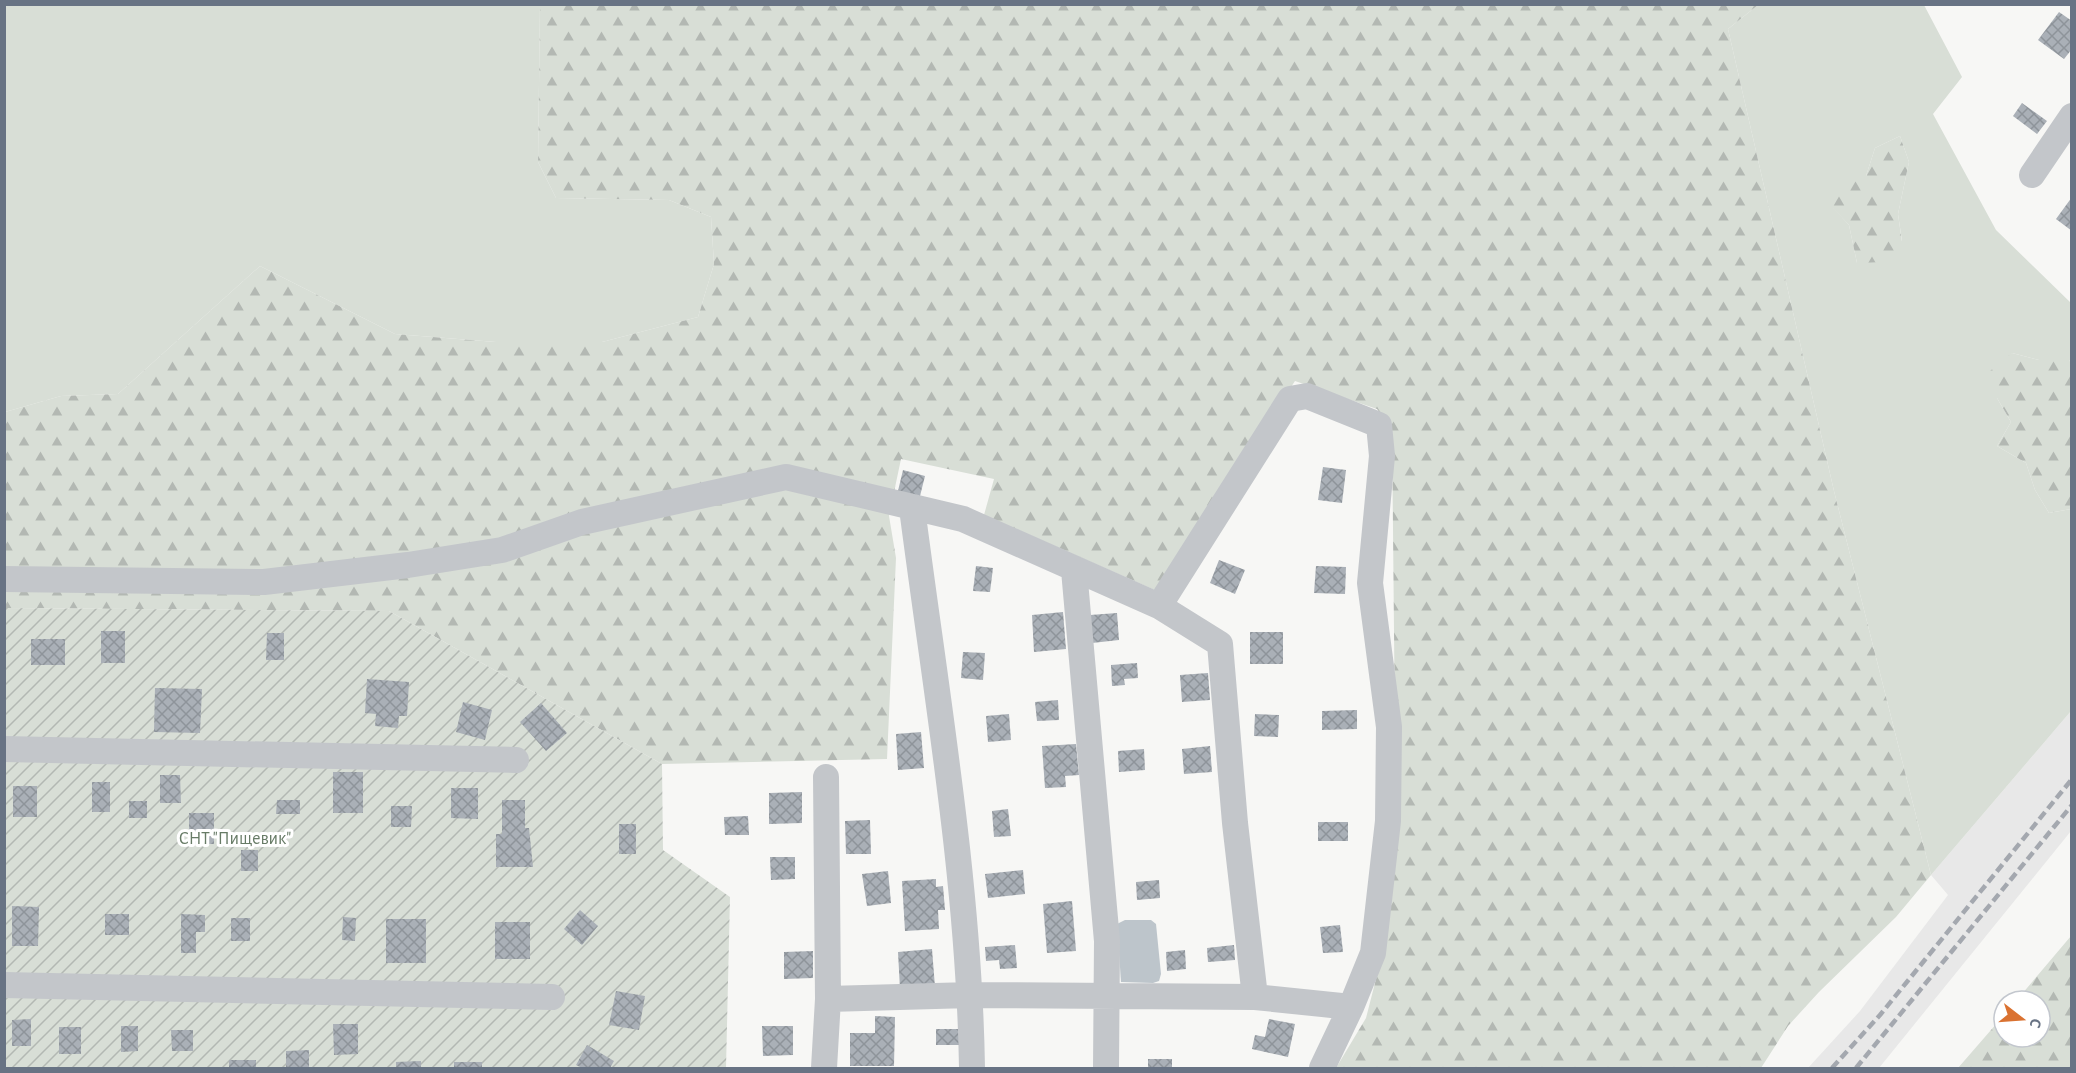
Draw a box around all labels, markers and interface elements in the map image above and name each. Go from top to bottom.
park label: СНТ "Пищевик" [179,830,291,848]
north arrow [1992,989,2052,1049]
text: С [2026,1017,2044,1030]

